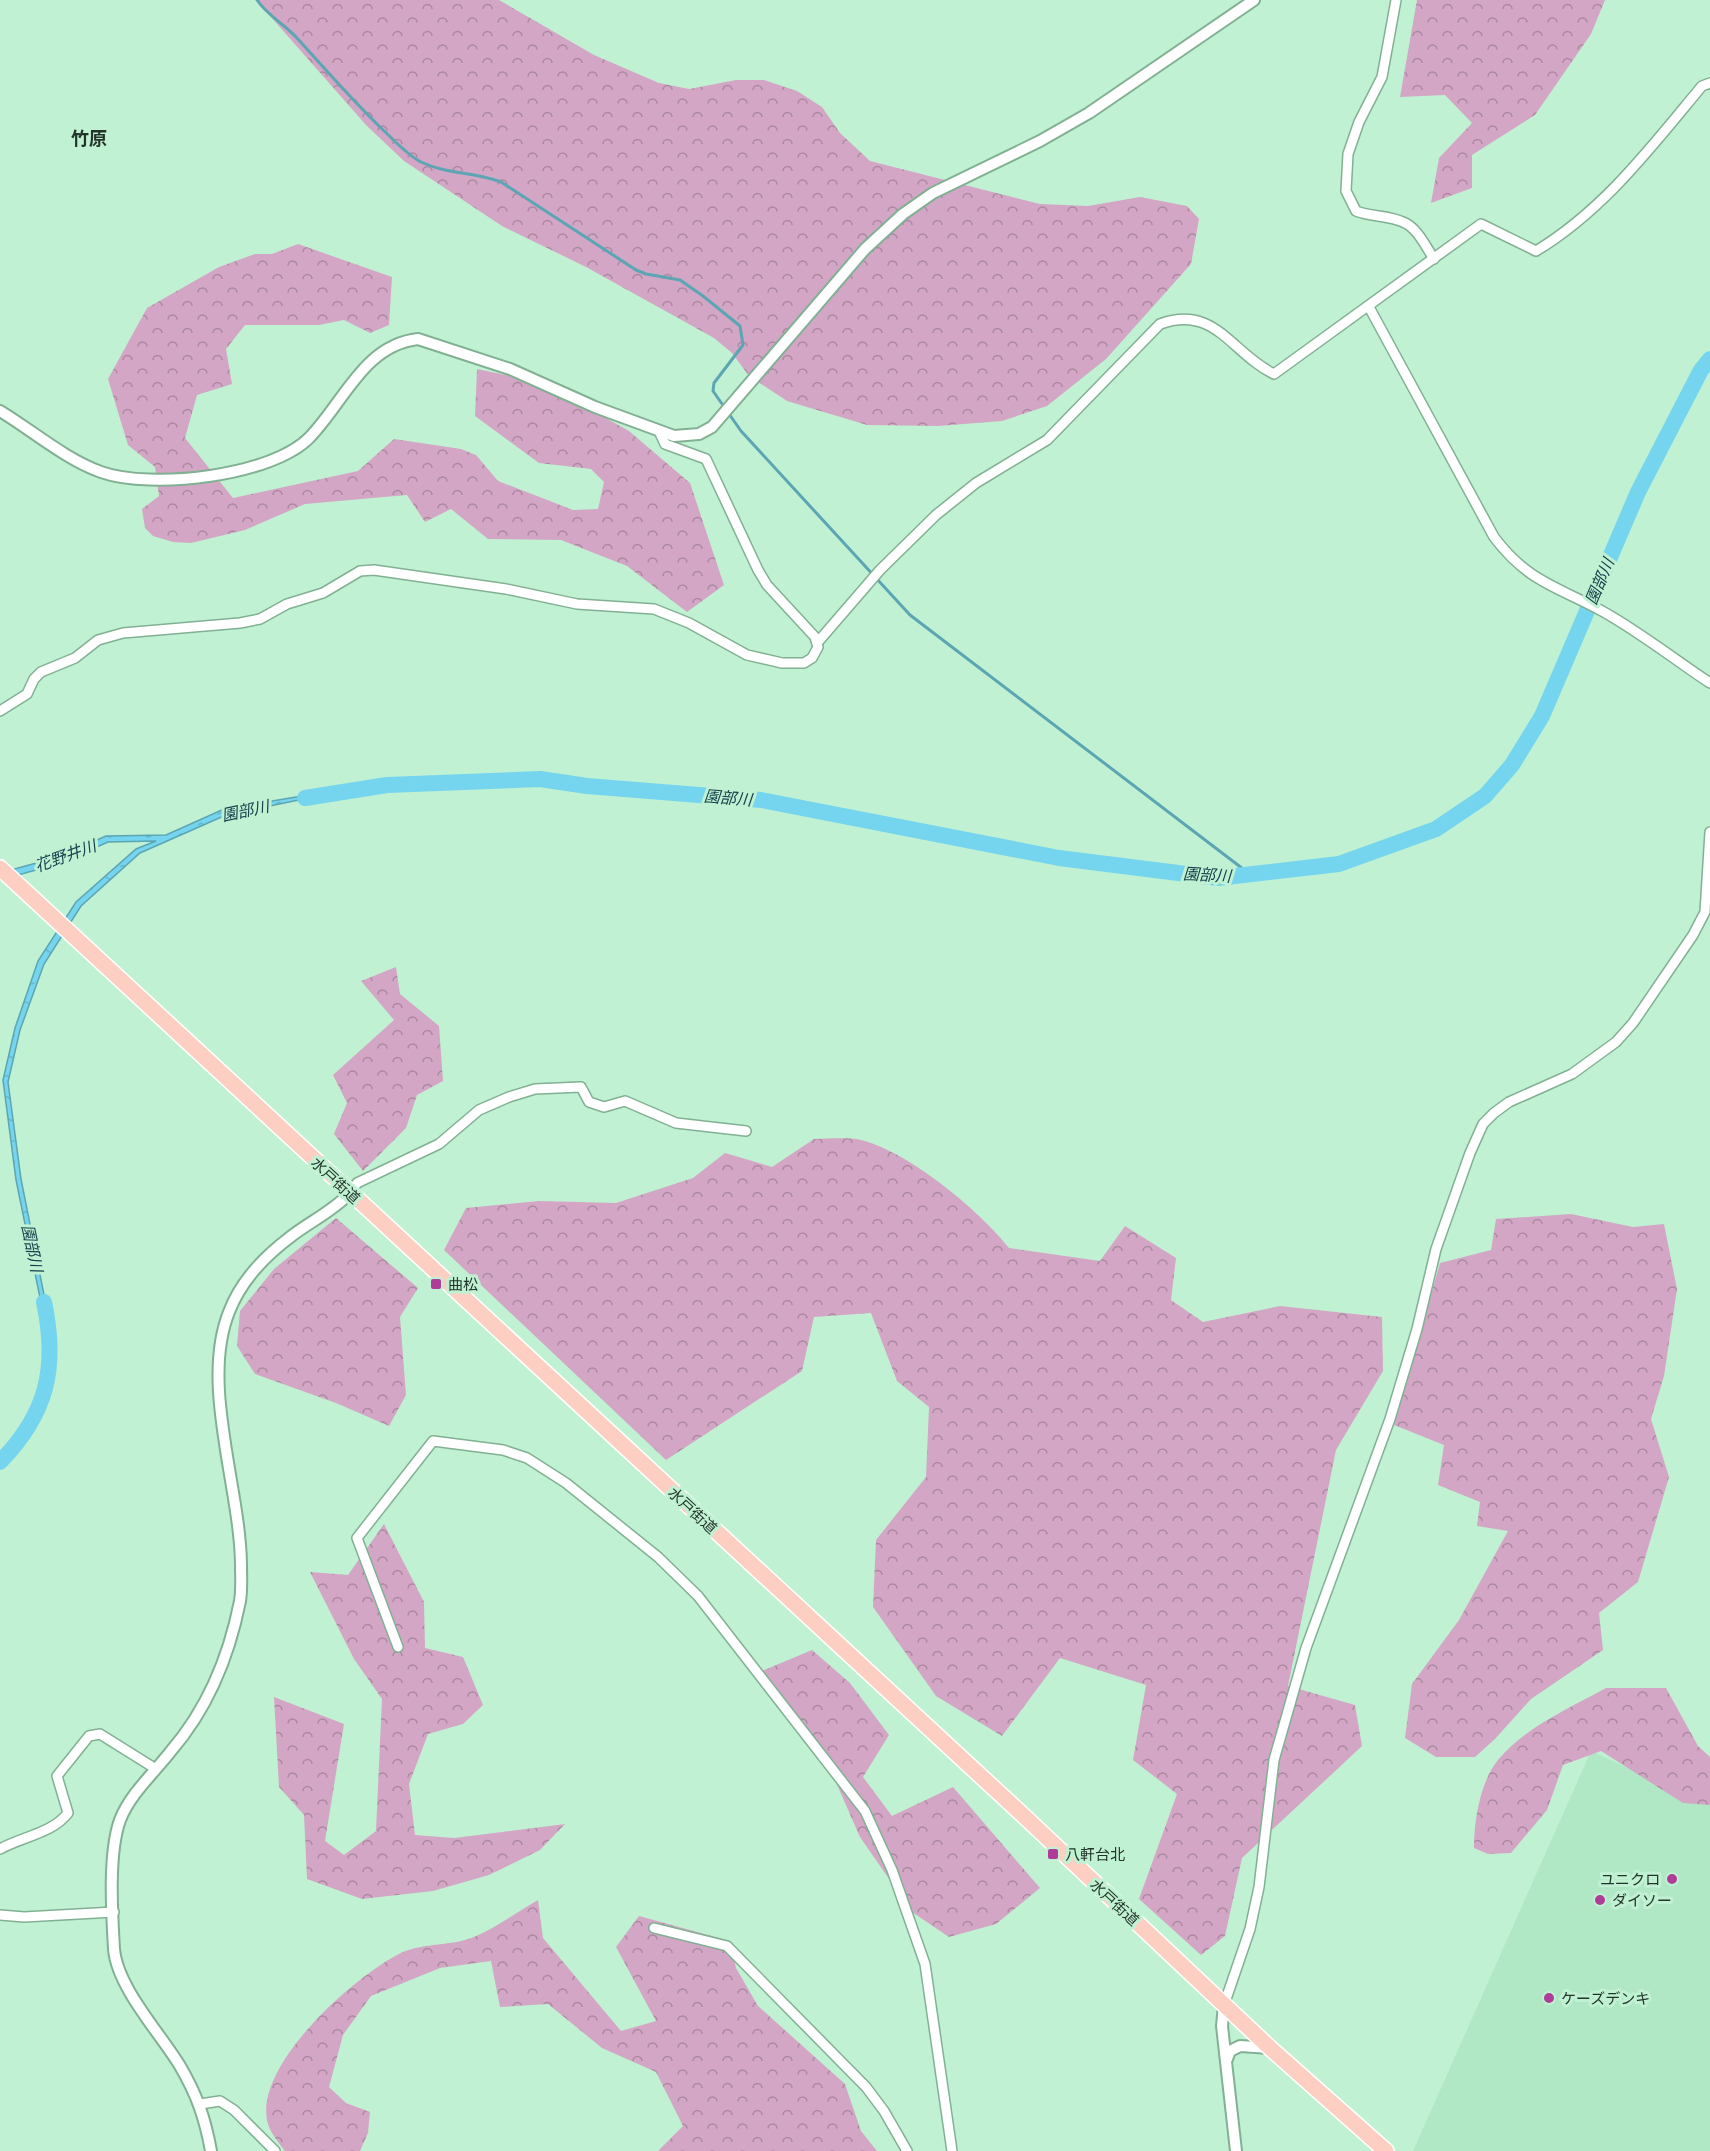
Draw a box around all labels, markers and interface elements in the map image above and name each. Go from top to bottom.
district label: 竹原 [71,126,107,150]
water label: 園部川 [1580,553,1619,607]
water label: 園部川 [703,784,755,810]
water label: 園部川 [219,794,273,825]
water label: 花野井川 [31,834,101,876]
water label: 園部川 [1182,862,1234,886]
street label: 水戸街道 [307,1152,365,1208]
water label: 園部川 [18,1222,49,1276]
place label: 曲松 [448,1274,478,1294]
marker: 曲松 [429,1277,443,1291]
street label: 水戸街道 [664,1482,722,1538]
place label: 八軒台北 [1065,1844,1125,1864]
marker: 八軒台北 [1046,1847,1060,1861]
place label: ユニクロ [1600,1869,1660,1889]
marker: ユニクロ [1665,1872,1679,1886]
street label: 水戸街道 [1086,1874,1144,1930]
place label: ダイソー [1612,1890,1672,1910]
marker: ダイソー [1593,1893,1607,1907]
place label: ケーズデンキ [1561,1988,1650,2008]
marker: ケーズデンキ [1542,1991,1556,2005]

